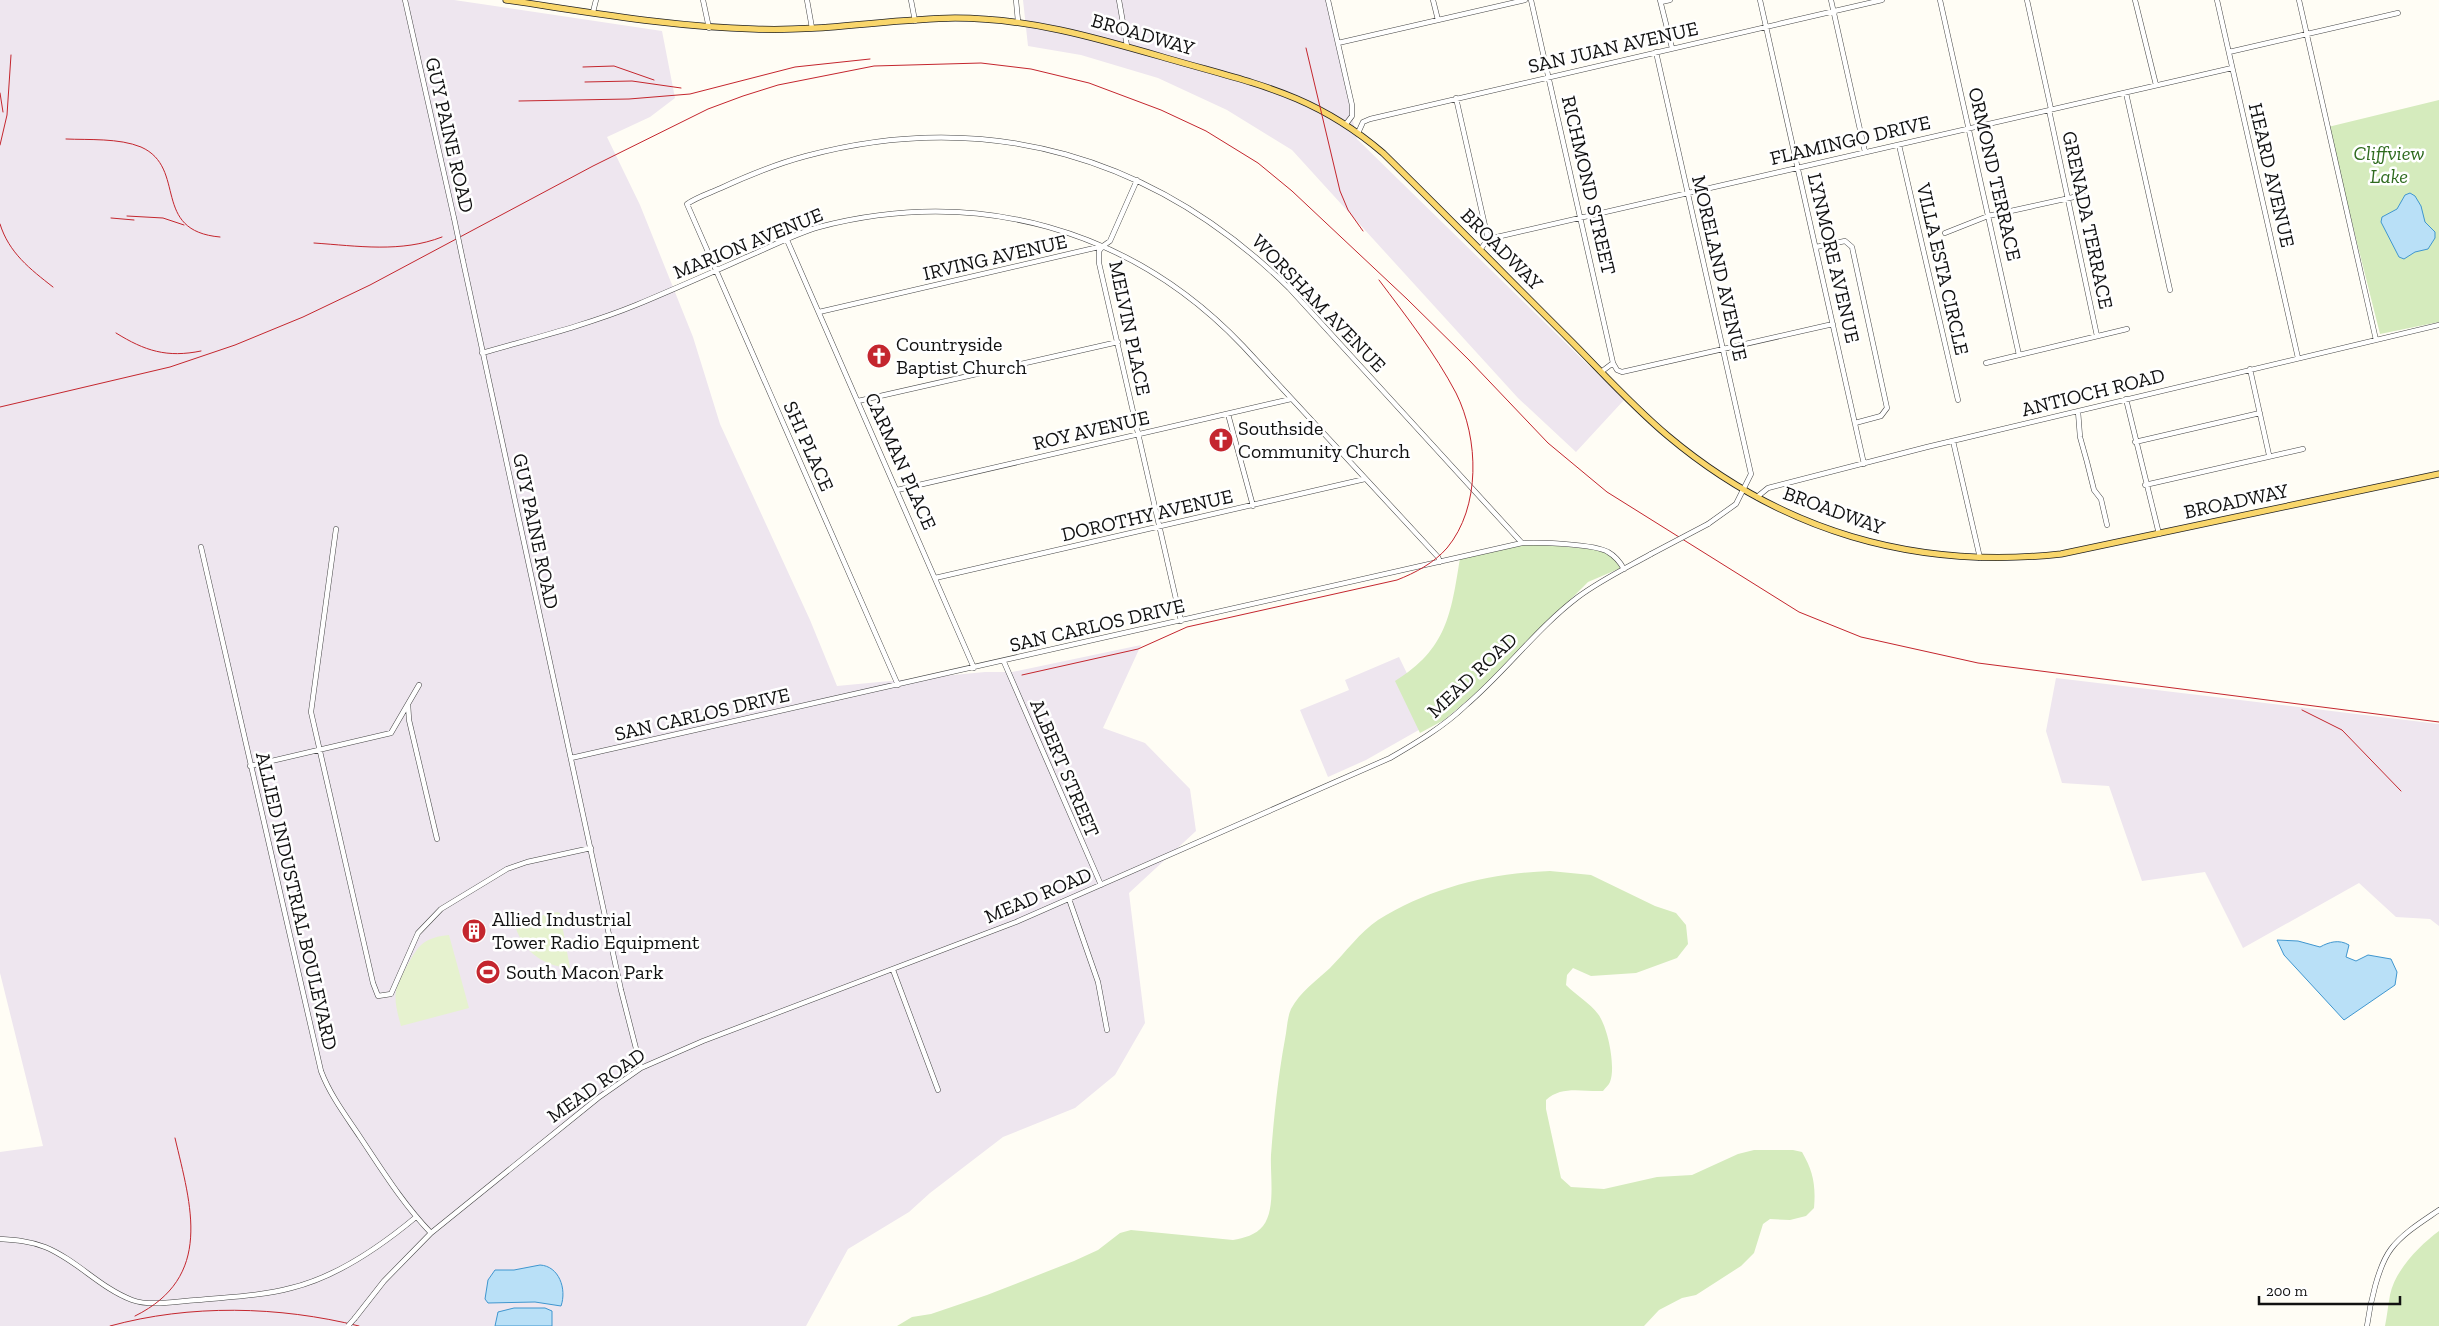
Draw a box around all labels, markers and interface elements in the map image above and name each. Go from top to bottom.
street label: BROADWAY [1089,8,1198,60]
street label: SAN JUAN AVENUE [1526,16,1700,78]
street label: GUY PAINE ROAD [420,55,480,215]
street label: ORMOND TERRACE [1963,85,2027,263]
street label: RICHMOND STREET [1557,93,1621,277]
street label: HEARD AVENUE [2244,100,2300,250]
street label: FLAMINGO DRIVE [1767,110,1933,170]
street label: GRENADA TERRACE [2057,129,2119,311]
park label: Cliffview Lake [2353,141,2425,188]
street label: LYNMORE AVENUE [1803,171,1865,345]
street label: MORELAND AVENUE [1687,173,1753,363]
street label: VILLA ESTA CIRCLE [1911,180,1974,357]
street label: MARION AVENUE [670,202,826,284]
street label: BROADWAY [1456,203,1549,296]
street label: IRVING AVENUE [921,229,1069,285]
street label: WORSHAM AVENUE [1247,229,1391,377]
street label: MELVIN PLACE [1104,258,1156,398]
place label: Countryside Baptist Church [896,332,1027,379]
church icon: Countryside Baptist Church [866,343,892,369]
street label: ANTIOCH ROAD [2019,363,2167,421]
street label: CARMAN PLACE [860,389,942,533]
street label: SHI PLACE [778,397,840,495]
street label: ROY AVENUE [1030,405,1152,455]
place label: Southside Community Church [1238,416,1411,463]
church icon: Southside Community Church [1208,427,1234,453]
street label: GUY PAINE ROAD [508,451,564,611]
street label: BROADWAY [2182,478,2291,524]
street label: BROADWAY [1780,481,1889,540]
street label: DOROTHY AVENUE [1059,484,1235,546]
street label: SAN CARLOS DRIVE [1007,593,1187,657]
street label: MEAD ROAD [1422,627,1522,723]
street label: SAN CARLOS DRIVE [612,682,792,746]
street label: ALBERT STREET [1025,695,1105,841]
street label: ALLIED INDUSTRIAL BOULEVARD [251,750,343,1052]
street label: MEAD ROAD [981,862,1095,928]
place label: Allied Industrial Tower Radio Equipment [492,907,700,954]
building icon: Allied Industrial Tower Radio Equipment [461,918,487,944]
sports icon: South Macon Park [475,959,501,985]
place label: South Macon Park [506,960,664,984]
street label: MEAD ROAD [542,1042,650,1128]
scale bar [2259,1274,2400,1306]
text: 200 m [2266,1282,2307,1300]

